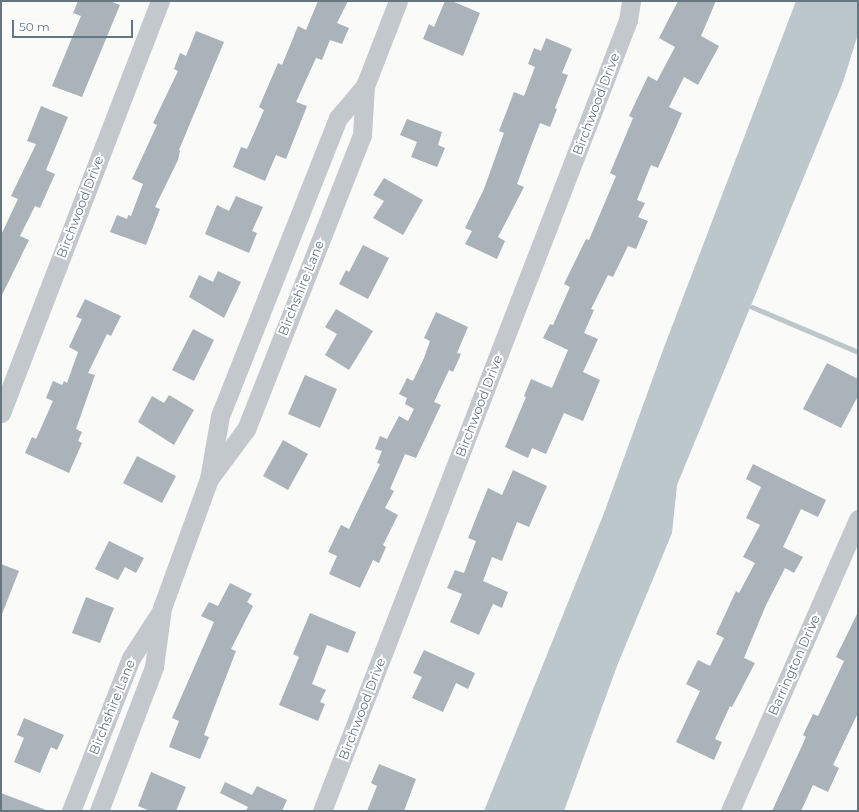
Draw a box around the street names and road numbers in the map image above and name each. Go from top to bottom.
street label: Birchwood Drive [569,51,623,157]
street label: Birchwood Drive [53,154,107,260]
street label: Birchshire Lane [275,238,327,338]
street label: Birchwood Drive [452,353,506,459]
street label: Barrington Drive [765,612,823,718]
street label: Birchwood Drive [335,656,389,762]
street label: Birchshire Lane [86,657,138,757]

